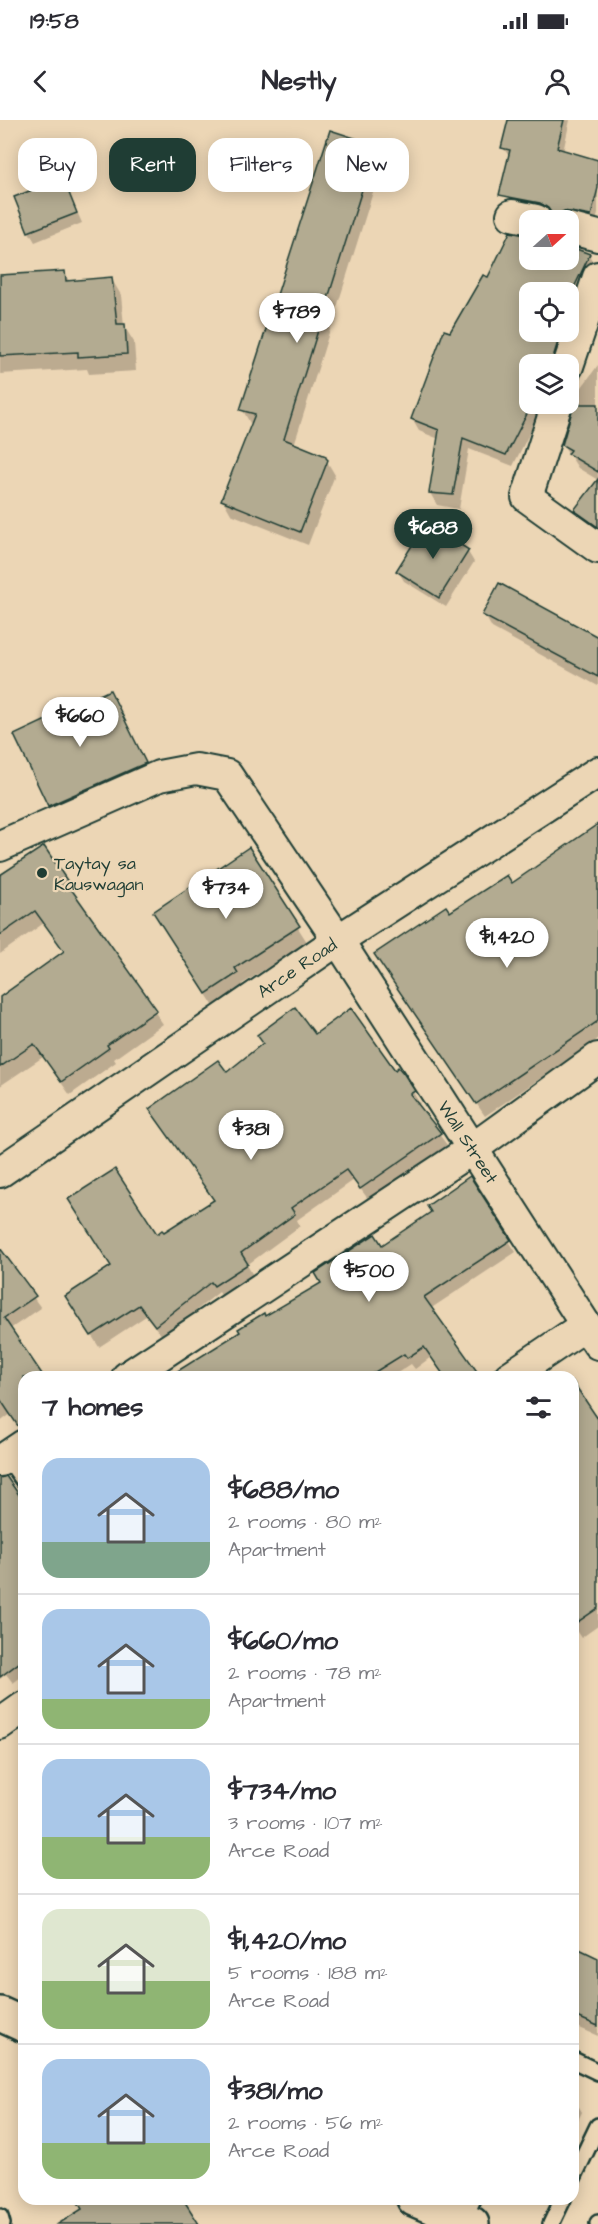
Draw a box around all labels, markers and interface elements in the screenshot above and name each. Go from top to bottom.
text: 19:58 [30,6,79,37]
text: Nestly [261,62,337,100]
icon: back [24,65,57,98]
icon: person [541,65,574,98]
chip: Buy [18,138,97,192]
chip: Rent [109,138,196,192]
chip: Filters [208,138,313,192]
chip: New [325,138,409,192]
north arrow [519,210,579,270]
map controls [519,210,579,414]
button: locate [519,282,579,342]
pin: $789 [261,293,333,344]
text: $789 [273,298,321,326]
button: layers [519,354,579,414]
pin: $688 [397,509,469,560]
text: $688 [408,514,458,542]
pin: $660 [44,697,116,748]
text: $660 [56,702,104,730]
place label: Taytay sa Kauswagan [54,851,143,898]
marker: Taytay sa Kauswagan [35,866,49,880]
pin: $734 [190,869,262,920]
text: $734 [202,874,250,902]
pin: $1,420 [458,918,556,969]
text: $1,420 [480,923,534,951]
street label: Arce Road [253,933,342,1004]
street label: Wall Street [431,1096,504,1189]
pin: $381 [215,1110,287,1161]
text: $381 [233,1115,269,1143]
pin: $500 [333,1252,405,1303]
text: $500 [344,1257,394,1285]
text: 7 homes [42,1389,143,1425]
icon: filters [522,1391,555,1424]
text: $688/mo [228,1472,339,1508]
icon: home [90,1482,162,1554]
text: 2 rooms · 80 m² [228,1508,382,1536]
text: Apartment [228,1536,326,1564]
text: $660/mo [228,1623,338,1659]
icon: home [90,1633,162,1705]
text: 2 rooms · 78 m² [228,1659,382,1687]
text: Apartment [228,1687,326,1715]
text: $734/mo [228,1773,336,1809]
icon: home [90,1783,162,1855]
text: 3 rooms · 107 m² [228,1809,383,1837]
text: Arce Road [228,1837,329,1865]
text: $1,420/mo [228,1923,346,1959]
icon: home [90,1933,162,2005]
text: 5 rooms · 188 m² [228,1959,388,1987]
text: Arce Road [228,1987,329,2015]
text: $381/mo [228,2073,323,2109]
icon: home [90,2083,162,2155]
text: 2 rooms · 56 m² [228,2109,383,2137]
text: Arce Road [228,2137,329,2165]

